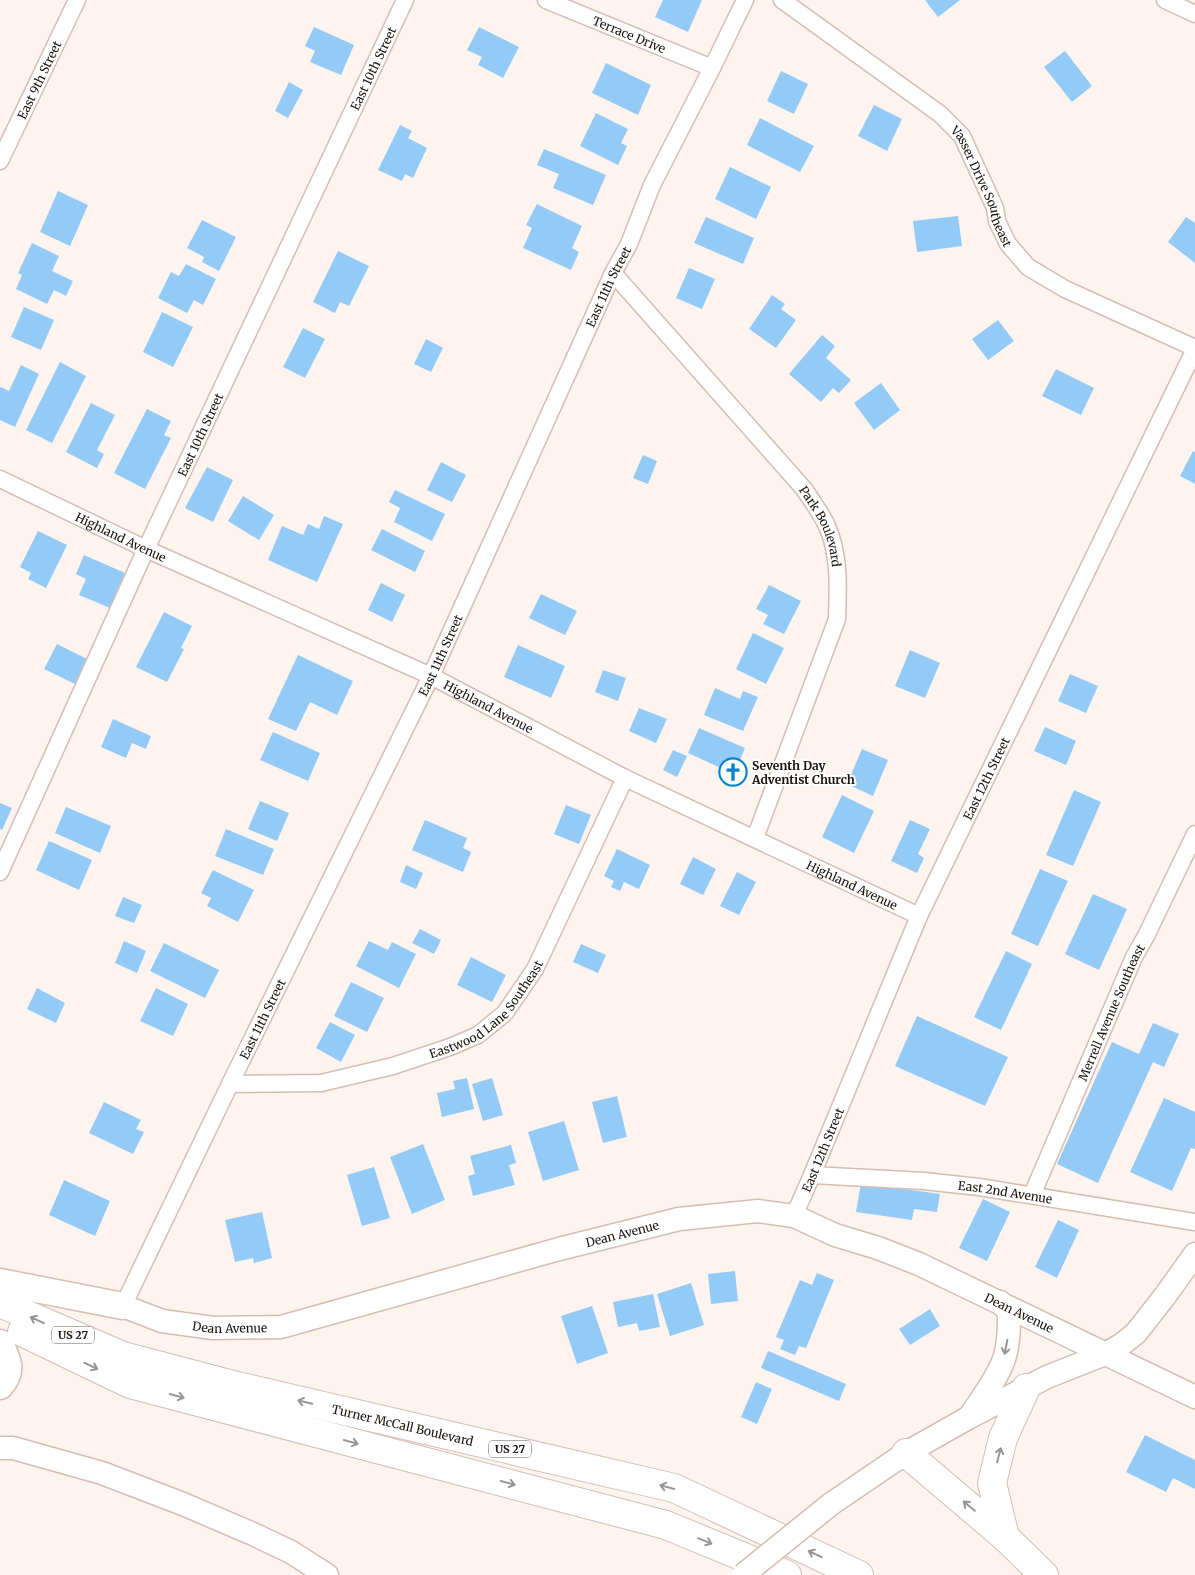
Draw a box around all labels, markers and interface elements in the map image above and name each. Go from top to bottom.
street label: Terrace Drive [590,12,668,56]
street label: East 10th Street [347,24,399,112]
street label: East 9th Street [14,38,64,121]
street label: Vasser Drive Southeast [948,122,1016,249]
street label: East 11th Street [582,243,634,329]
street label: East 10th Street [174,390,226,479]
street label: Park Boulevard [796,483,844,567]
street label: Highland Avenue [73,509,169,565]
street label: East 11th Street [415,612,465,698]
street label: Highland Avenue [441,677,536,736]
street label: East 12th Street [960,734,1013,822]
church icon: Seventh Day Adventist Church [718,757,748,787]
place label: Seventh Day Adventist Church [751,758,855,787]
street label: Highland Avenue [804,857,900,912]
street label: Merrell Avenue Southeast [1074,941,1148,1083]
street label: Eastwood Lane Southeast [427,957,546,1061]
street label: East 11th Street [236,976,288,1062]
street label: East 12th Street [798,1105,847,1194]
street label: East 2nd Avenue [957,1177,1053,1206]
street label: Dean Avenue [584,1217,660,1250]
street label: Dean Avenue [982,1289,1056,1335]
one-way arrow [30,1314,45,1324]
street label: Dean Avenue [191,1318,267,1336]
road number: US 27 [52,1326,94,1344]
one-way arrow [1001,1339,1010,1355]
one-way arrow [83,1361,98,1371]
one-way arrow [169,1392,185,1401]
one-way arrow [297,1397,313,1406]
street label: Turner McCall Boulevard [331,1401,475,1448]
one-way arrow [343,1438,359,1447]
road number: US 27 [489,1440,531,1458]
one-way arrow [995,1448,1004,1464]
one-way arrow [500,1479,516,1489]
one-way arrow [660,1481,676,1491]
one-way arrow [963,1501,976,1512]
one-way arrow [698,1537,713,1546]
one-way arrow [808,1549,823,1559]

